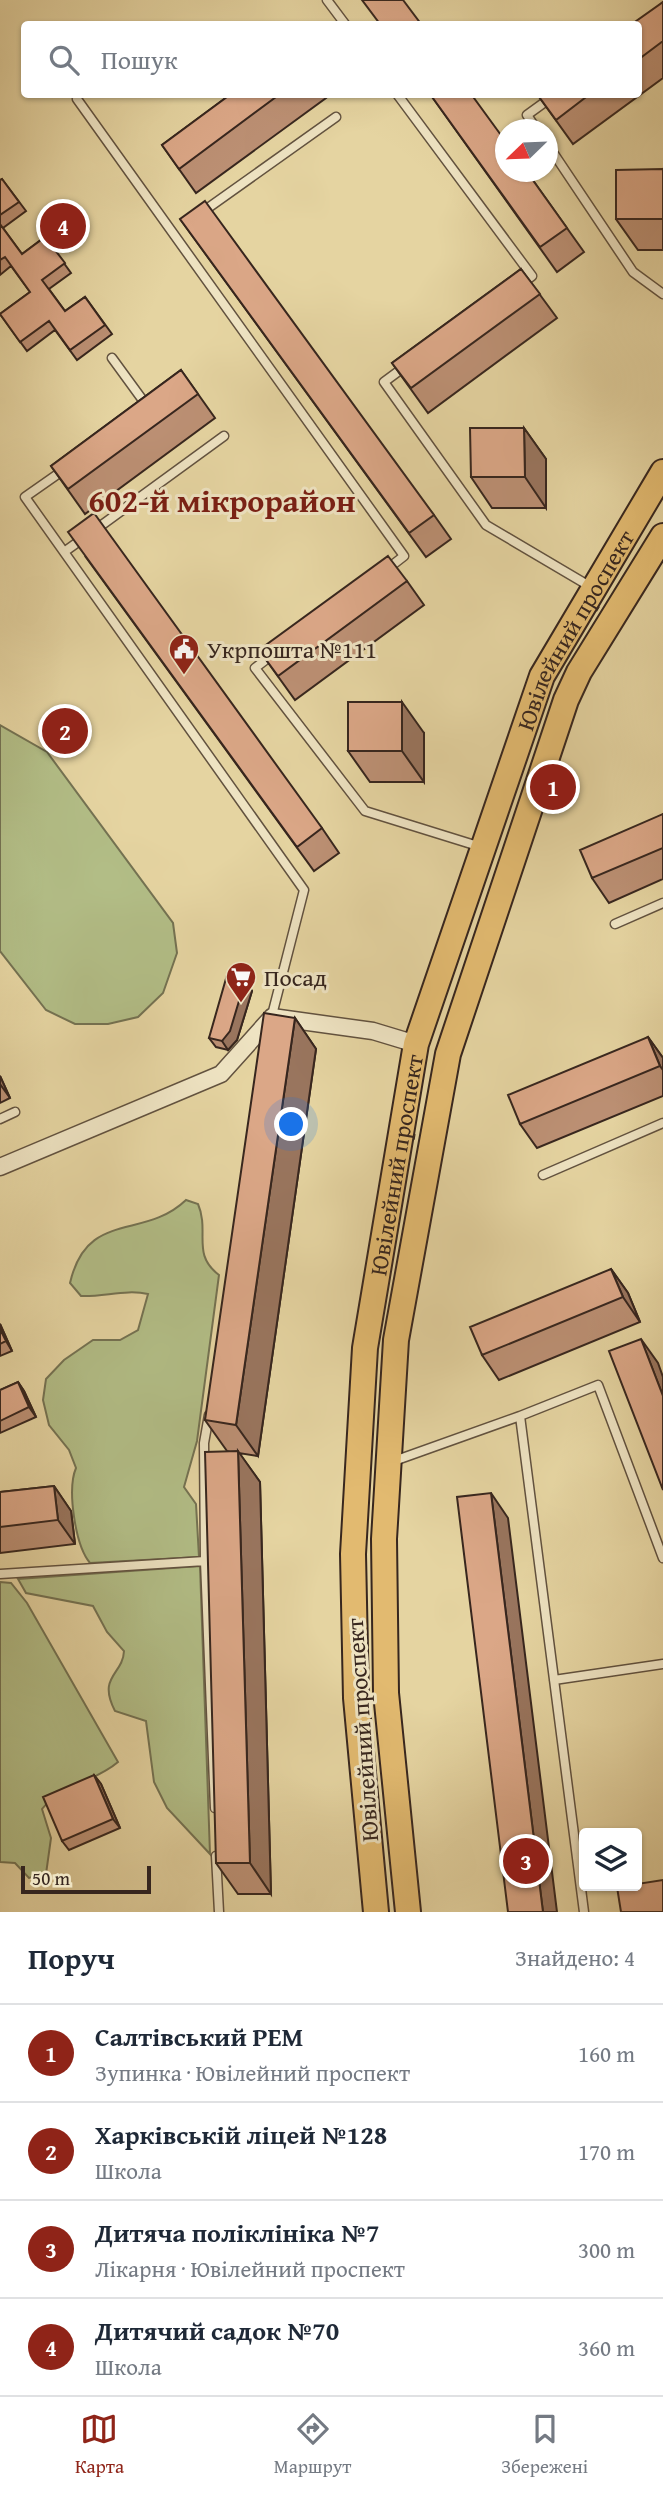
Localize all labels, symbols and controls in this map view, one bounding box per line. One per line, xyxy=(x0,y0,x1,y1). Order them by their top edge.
search box xyxy=(21,21,642,98)
text: Пошук xyxy=(101,40,178,79)
icon: search xyxy=(45,41,83,79)
north arrow xyxy=(495,119,558,182)
pin: 4 xyxy=(40,200,86,252)
district label: 602-й мікрорайон xyxy=(88,477,356,524)
street label: Ювілейний проспект xyxy=(507,523,643,735)
public building icon: Укрпошта №111 xyxy=(167,632,201,676)
place label: Укрпошта №111 xyxy=(207,632,377,667)
pin: 2 xyxy=(42,705,88,757)
pin: 1 xyxy=(530,761,576,813)
supermarket icon: Посад xyxy=(224,960,258,1004)
place label: Посад xyxy=(264,960,327,995)
street label: Ювілейний проспект xyxy=(360,1051,432,1278)
your location xyxy=(274,1107,308,1141)
street label: Ювілейний проспект xyxy=(337,1617,387,1843)
map controls xyxy=(579,1828,642,1891)
button: layers xyxy=(579,1828,642,1891)
pin: 3 xyxy=(503,1835,549,1887)
scale bar xyxy=(21,1863,150,1895)
text: 50 m xyxy=(32,1864,70,1892)
text: Поруч xyxy=(28,1936,115,1980)
text: Знайдено: 4 xyxy=(515,1941,635,1974)
text: Салтівський РЕМ xyxy=(95,2017,303,2056)
text: 1 xyxy=(45,2037,57,2070)
text: 160 m xyxy=(578,2037,635,2070)
text: Зупинка · Ювілейний проспект xyxy=(95,2056,410,2089)
text: Харківській ліцей №128 xyxy=(95,2115,387,2154)
text: 2 xyxy=(45,2135,57,2168)
text: 170 m xyxy=(578,2135,635,2168)
text: Школа xyxy=(95,2154,162,2187)
text: Дитяча поліклініка №7 xyxy=(95,2213,379,2252)
text: 3 xyxy=(45,2233,57,2266)
text: 300 m xyxy=(578,2233,635,2266)
text: Лікарня · Ювілейний проспект xyxy=(95,2252,405,2285)
text: Дитячий садок №70 xyxy=(95,2311,339,2350)
text: 4 xyxy=(45,2331,57,2364)
text: 360 m xyxy=(578,2331,635,2364)
text: Школа xyxy=(95,2350,162,2383)
tab: Карта xyxy=(75,2410,124,2480)
tab: Маршрут xyxy=(274,2410,352,2480)
tab: Збережені xyxy=(501,2410,588,2480)

